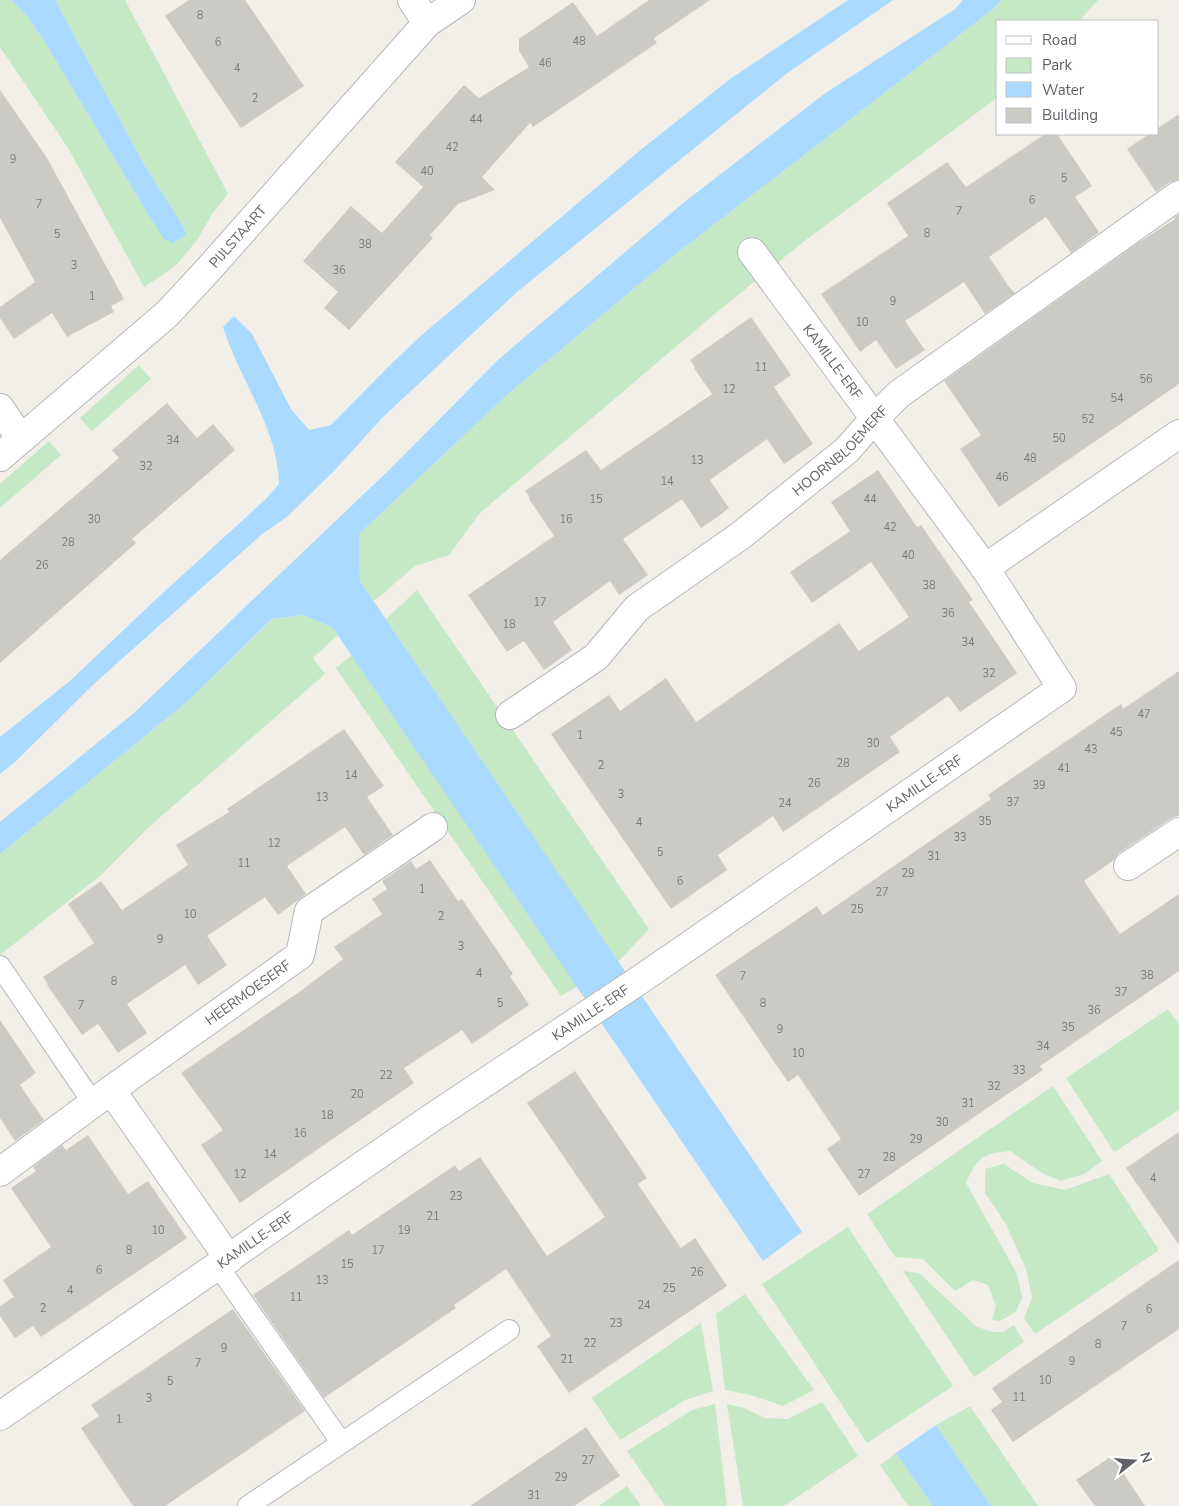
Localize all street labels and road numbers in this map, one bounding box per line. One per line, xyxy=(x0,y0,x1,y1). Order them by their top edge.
street label: PIJLSTAART xyxy=(205,200,271,272)
street label: KAMILLE-ERF xyxy=(799,320,867,403)
street label: HOORNBLOEMERF xyxy=(788,401,892,500)
street label: KAMILLE-ERF xyxy=(882,750,966,816)
street label: HEERMOESERF xyxy=(201,955,295,1029)
street label: KAMILLE-ERF xyxy=(548,980,633,1045)
street label: KAMILLE-ERF xyxy=(213,1207,297,1273)

